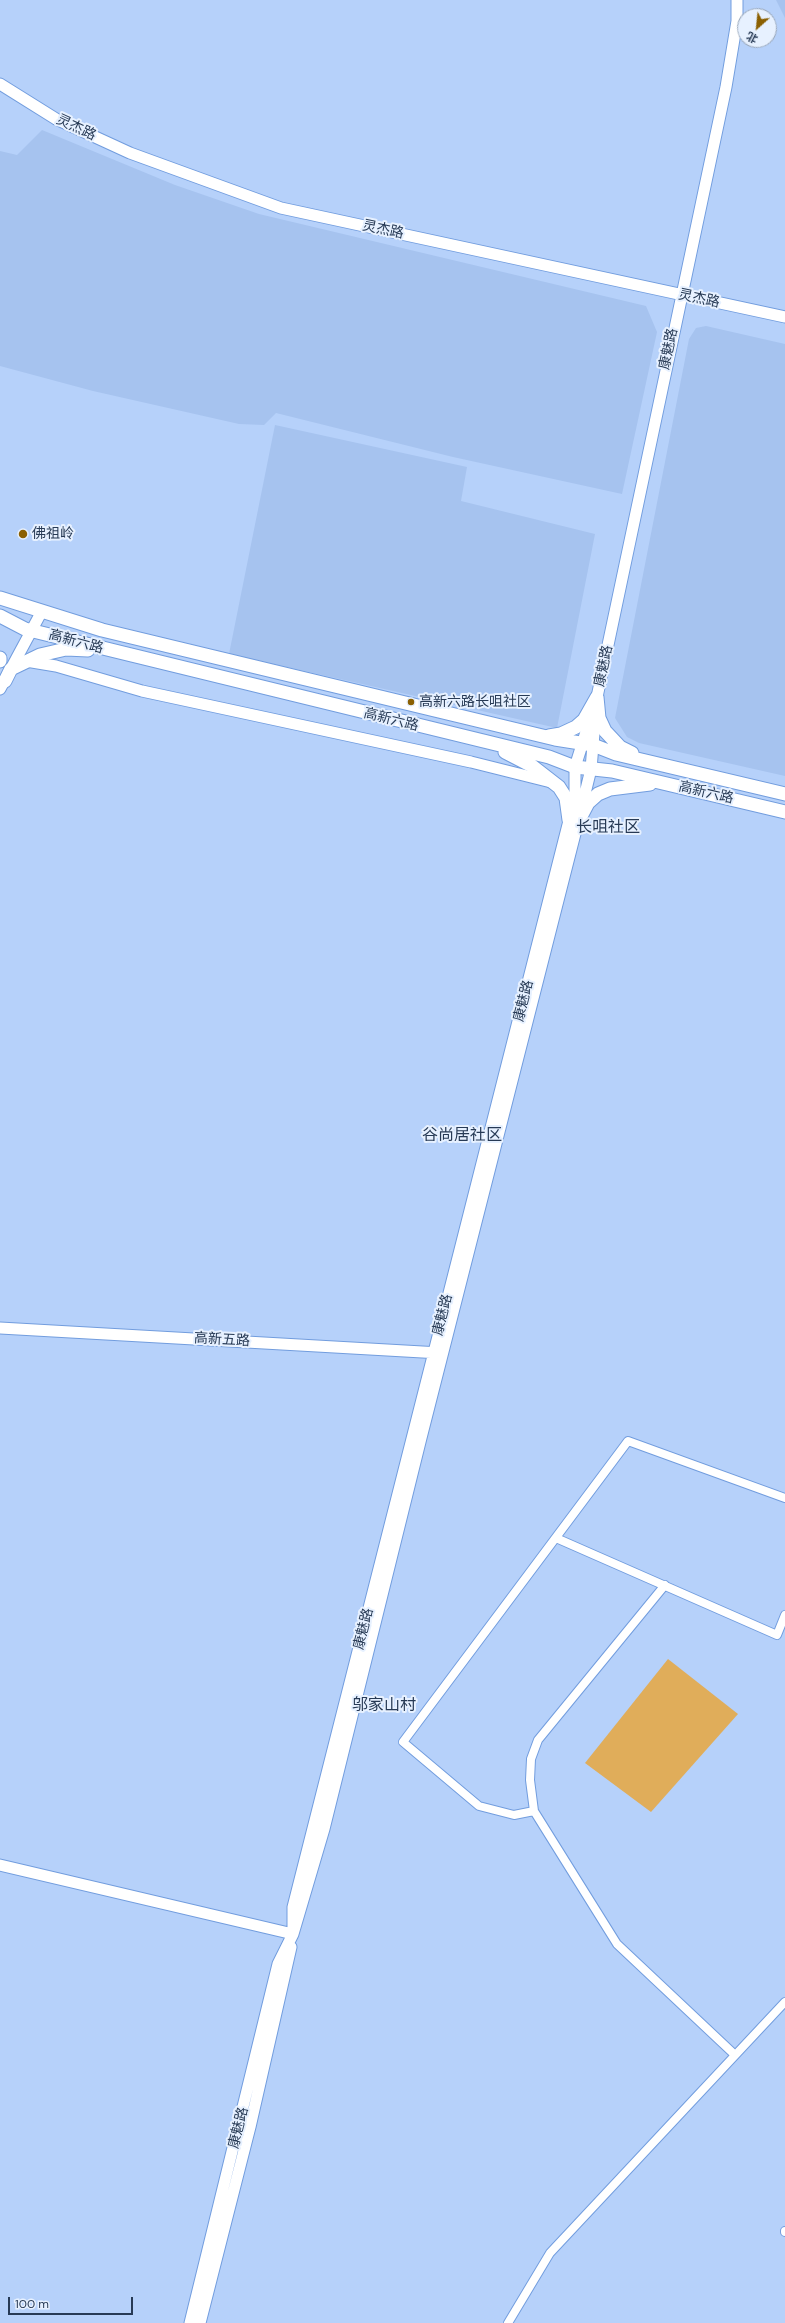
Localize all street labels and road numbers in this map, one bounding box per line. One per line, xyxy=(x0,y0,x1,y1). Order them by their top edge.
street label: 灵杰路 xyxy=(53,112,99,144)
street label: 灵杰路 xyxy=(361,217,405,243)
street label: 灵杰路 xyxy=(677,286,721,312)
street label: 康魅路 xyxy=(656,327,682,371)
street label: 高新六路 xyxy=(47,627,105,657)
street label: 康魅路 xyxy=(591,644,617,688)
street label: 高新六路 xyxy=(362,705,420,735)
street label: 高新六路 xyxy=(677,779,735,807)
street label: 康魅路 xyxy=(511,979,537,1023)
street label: 康魅路 xyxy=(430,1293,456,1337)
street label: 高新五路 xyxy=(194,1330,250,1350)
street label: 康魅路 xyxy=(351,1607,377,1651)
street label: 康魅路 xyxy=(226,2106,252,2150)

